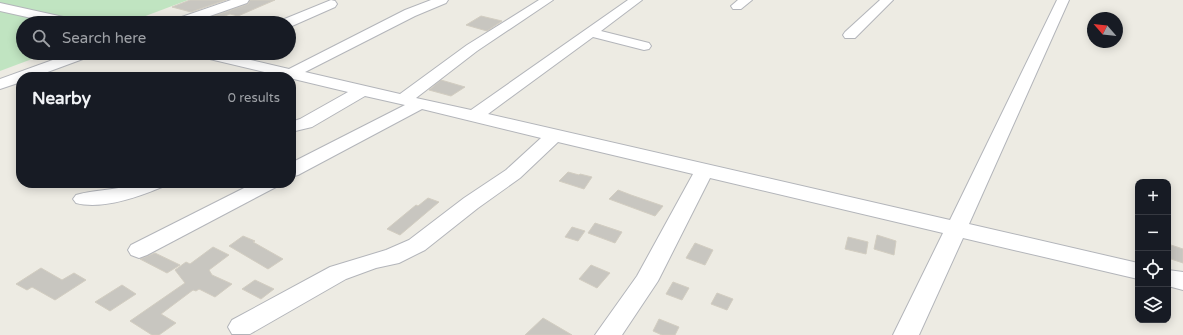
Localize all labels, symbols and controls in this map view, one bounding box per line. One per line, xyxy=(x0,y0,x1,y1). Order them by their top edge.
north arrow xyxy=(1087,12,1123,48)
search box xyxy=(16,16,296,60)
icon: search xyxy=(30,27,52,49)
text: Search here xyxy=(62,29,146,47)
text: Nearby xyxy=(32,88,91,109)
text: 0 results xyxy=(228,90,280,106)
map controls xyxy=(1135,179,1171,323)
button: + xyxy=(1135,179,1171,215)
button: − xyxy=(1135,215,1171,251)
button: locate xyxy=(1135,251,1171,287)
button: layers xyxy=(1135,287,1171,323)

